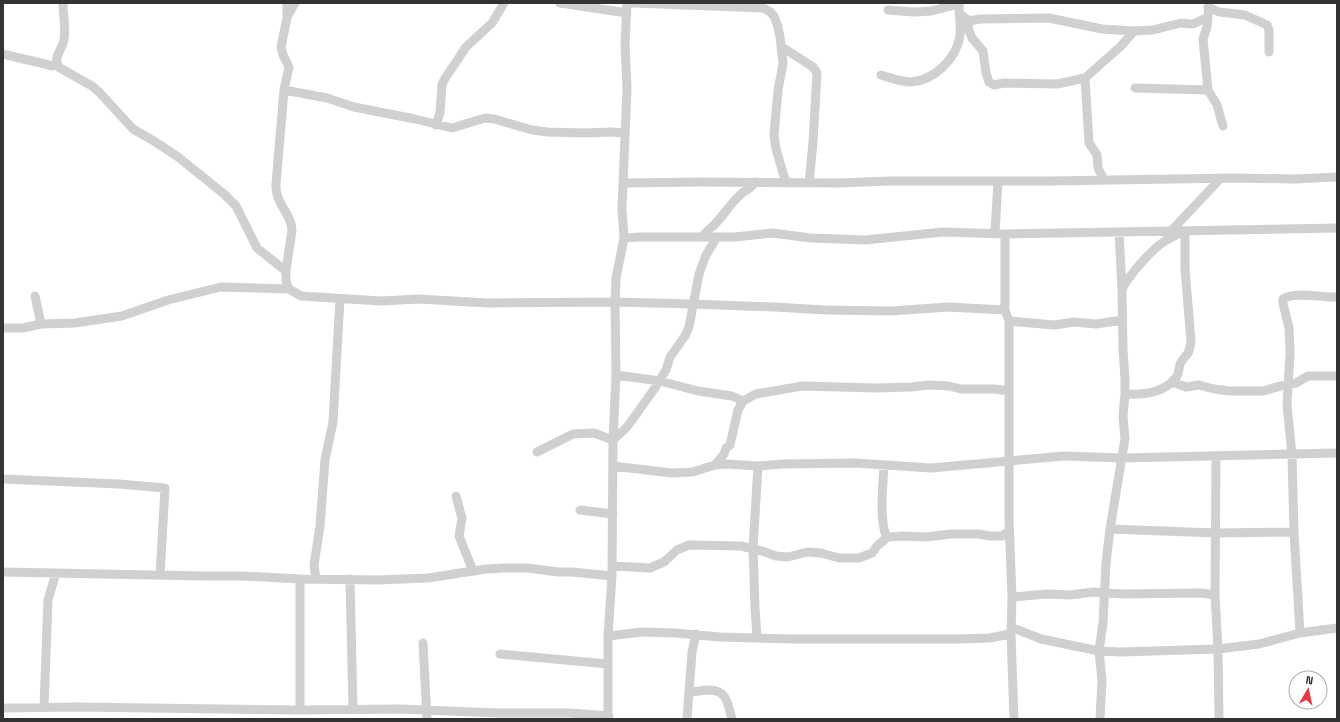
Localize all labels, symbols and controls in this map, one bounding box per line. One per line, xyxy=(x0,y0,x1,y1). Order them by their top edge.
north arrow xyxy=(1288,670,1328,710)
text: N xyxy=(1305,673,1314,688)

